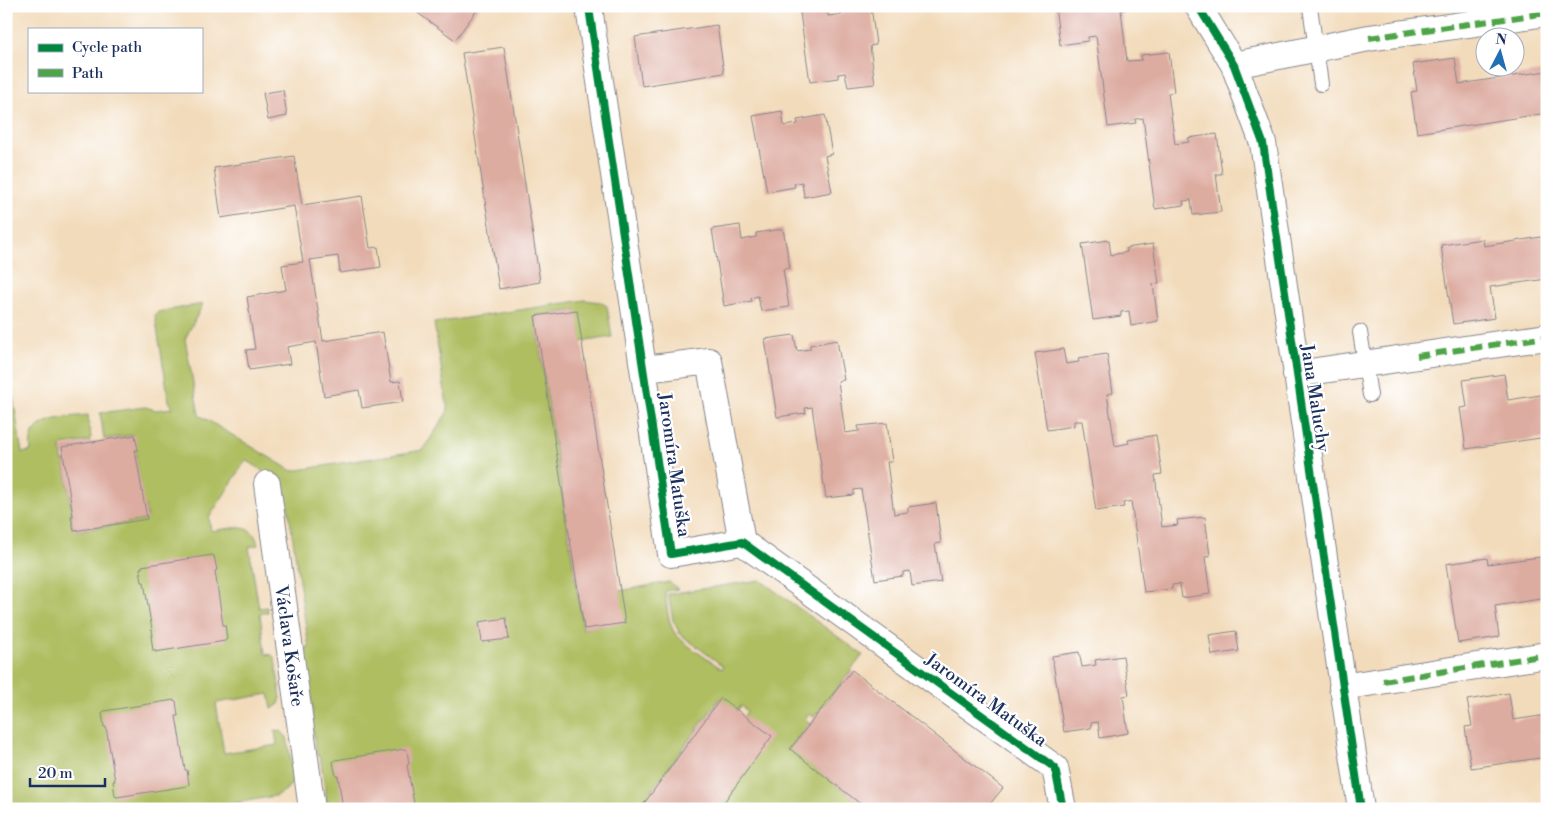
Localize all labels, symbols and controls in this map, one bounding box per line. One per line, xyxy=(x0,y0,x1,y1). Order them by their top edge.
legend xyxy=(28,28,202,92)
north arrow xyxy=(1476,28,1526,78)
text: N xyxy=(1495,31,1508,50)
text: Cycle path xyxy=(72,38,142,57)
text: Path xyxy=(72,64,104,83)
street label: Jana Maluchy xyxy=(1295,341,1335,454)
street label: Jaromíra Matuška xyxy=(652,390,696,539)
street label: Václava Košaře xyxy=(269,583,309,708)
street label: Jaromíra Matuška xyxy=(920,647,1052,753)
scale bar xyxy=(30,755,105,787)
text: 20 m xyxy=(38,764,73,783)

